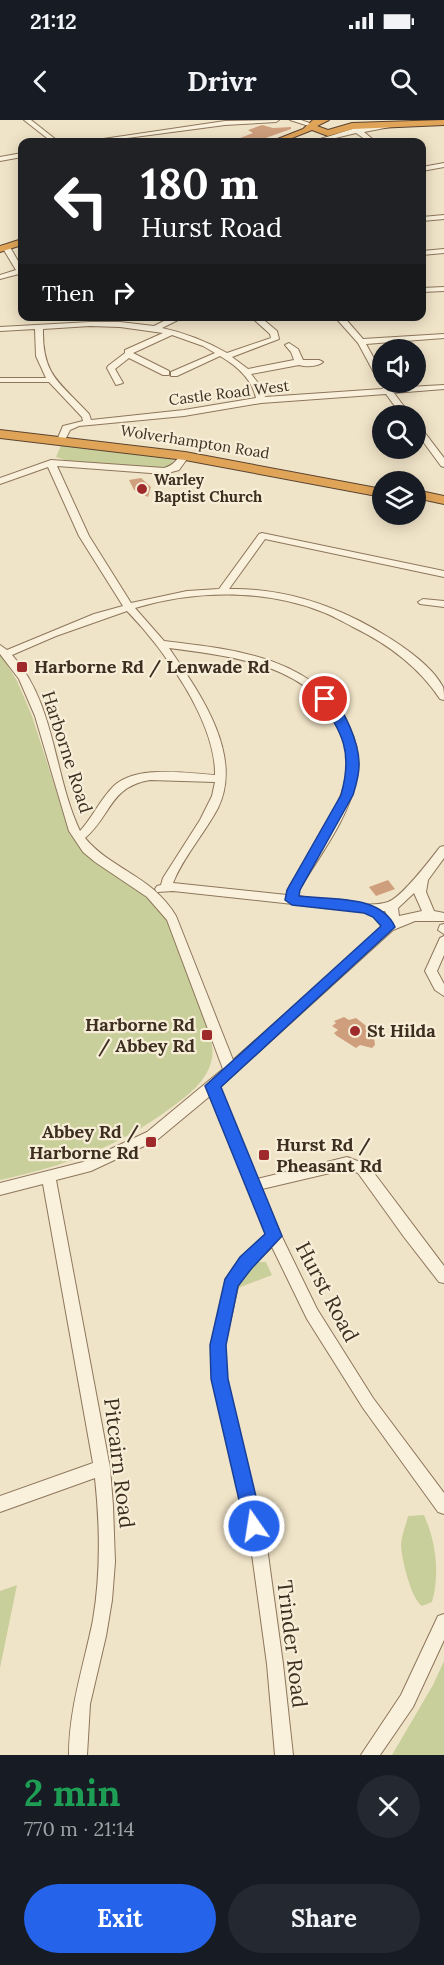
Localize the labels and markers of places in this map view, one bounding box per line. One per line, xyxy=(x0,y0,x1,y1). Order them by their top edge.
place label: Warley Baptist Church xyxy=(154,470,263,506)
marker: Warley Baptist Church xyxy=(135,482,149,496)
place label: Harborne Rd / Lenwade Rd xyxy=(34,655,270,678)
marker: Harborne Rd / Lenwade Rd xyxy=(15,660,29,674)
pin xyxy=(299,673,350,724)
place label: Harborne Rd / Abbey Rd xyxy=(85,1013,195,1057)
place label: St Hilda xyxy=(367,1019,436,1042)
marker: St Hilda xyxy=(348,1024,362,1038)
marker: Harborne Rd / Abbey Rd xyxy=(200,1028,214,1042)
place label: Abbey Rd / Harborne Rd xyxy=(29,1120,139,1164)
place label: Hurst Rd / Pheasant Rd xyxy=(276,1133,382,1177)
marker: Abbey Rd / Harborne Rd xyxy=(144,1135,158,1149)
marker: Hurst Rd / Pheasant Rd xyxy=(257,1148,271,1162)

